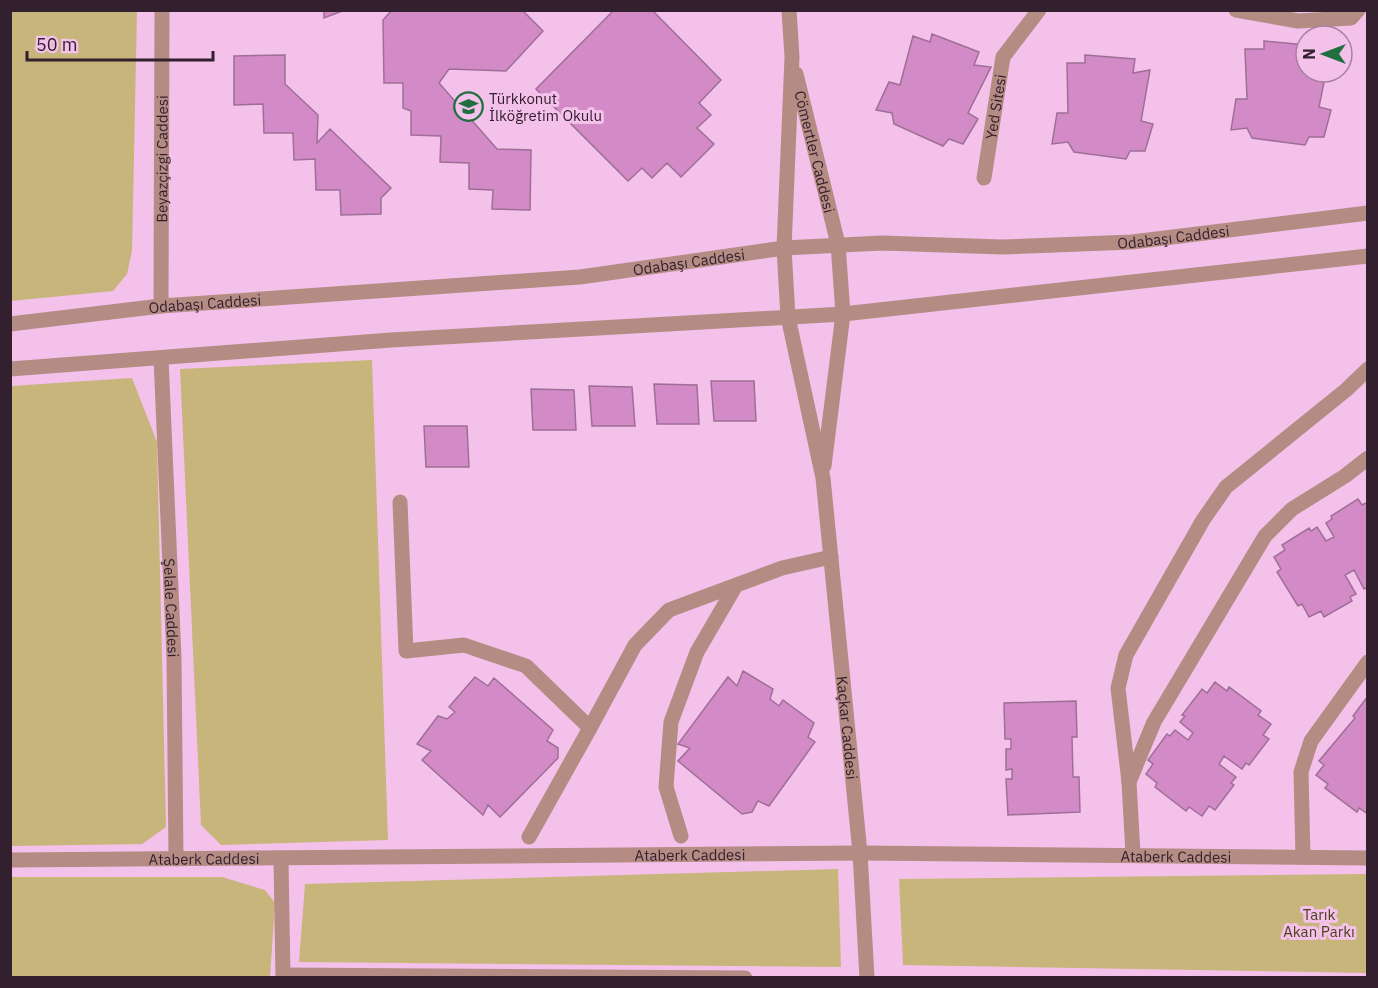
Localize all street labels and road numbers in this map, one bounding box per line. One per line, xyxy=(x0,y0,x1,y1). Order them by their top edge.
street label: Yed Sitesi xyxy=(981,73,1010,141)
street label: Cömertler Caddesi xyxy=(791,89,839,215)
street label: Beyazçizgi Caddesi xyxy=(152,95,171,223)
street label: Odabaşı Caddesi xyxy=(1117,221,1230,252)
street label: Odabaşı Caddesi xyxy=(632,244,746,279)
street label: Odabaşı Caddesi xyxy=(148,290,262,317)
street label: Şelale Caddesi xyxy=(160,558,183,658)
street label: Kaçkar Caddesi xyxy=(833,675,862,780)
street label: Ataberk Caddesi xyxy=(634,844,745,864)
street label: Ataberk Caddesi xyxy=(1120,846,1231,866)
street label: Ataberk Caddesi xyxy=(148,848,259,868)

